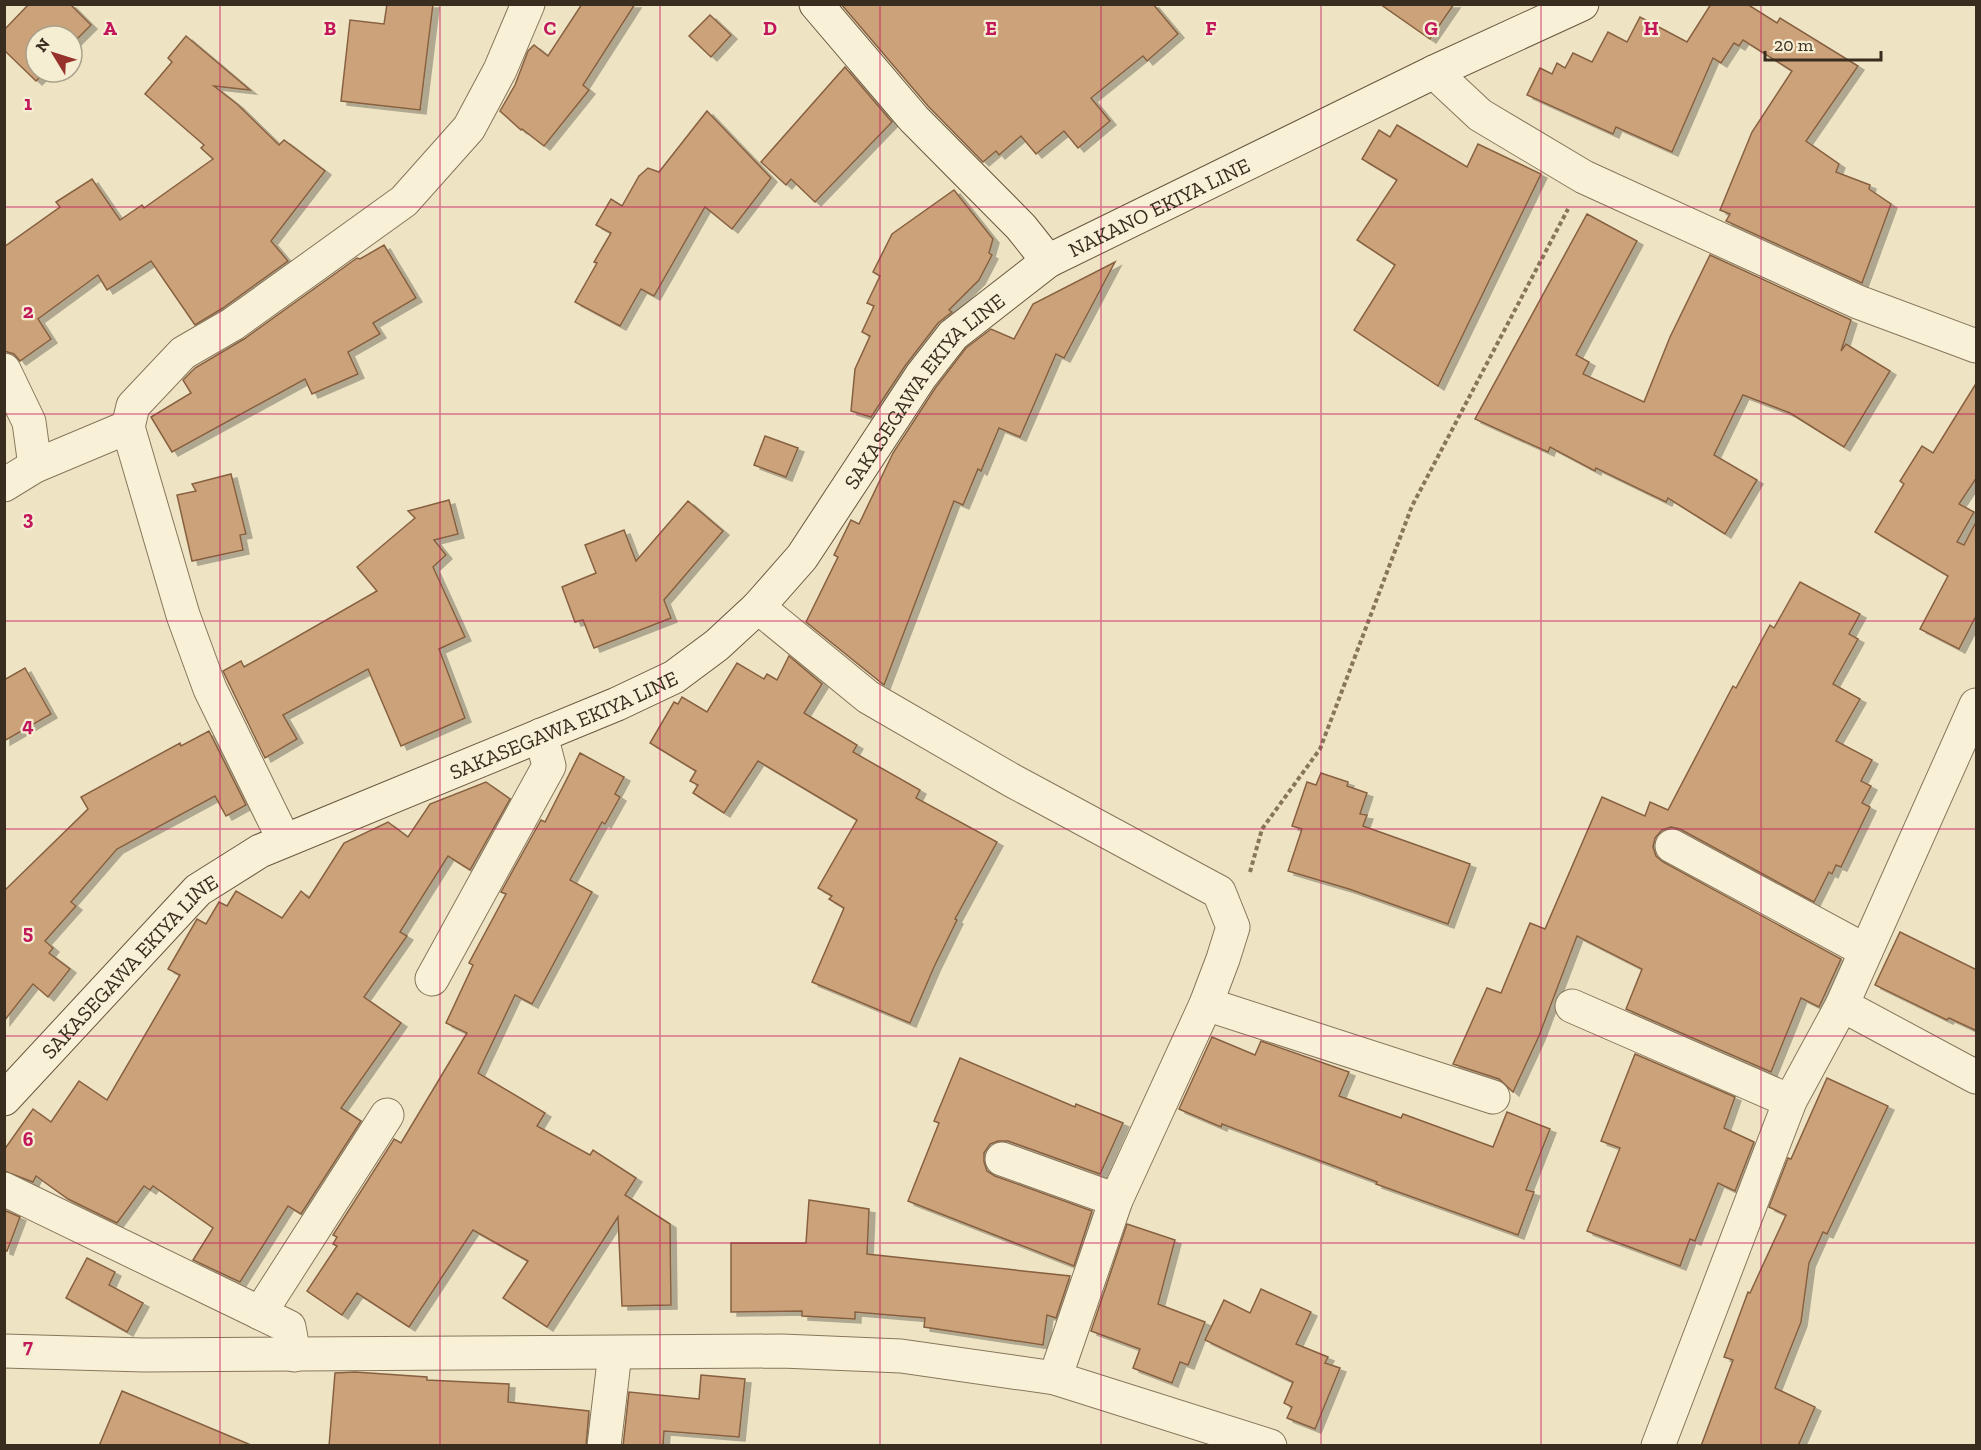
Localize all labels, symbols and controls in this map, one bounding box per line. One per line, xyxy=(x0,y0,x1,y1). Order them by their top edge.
text: A xyxy=(103,16,117,40)
text: B xyxy=(324,16,336,40)
text: C xyxy=(544,16,557,40)
text: D xyxy=(763,16,777,40)
text: E xyxy=(985,16,997,40)
text: F xyxy=(1205,16,1217,40)
text: G xyxy=(1424,16,1438,40)
text: H xyxy=(1643,16,1659,40)
north arrow xyxy=(24,24,84,84)
scale bar xyxy=(1765,24,1880,62)
text: N xyxy=(31,34,54,56)
text: 20 m xyxy=(1774,34,1814,56)
text: 1 xyxy=(24,91,32,115)
street label: NAKANO EKIYA LINE xyxy=(1064,152,1253,262)
street label: SAKASEGAWA EKIYA LINE xyxy=(838,287,1009,493)
text: 2 xyxy=(23,299,34,323)
text: 3 xyxy=(23,506,34,530)
street label: SAKASEGAWA EKIYA LINE xyxy=(446,665,681,784)
text: 4 xyxy=(22,713,34,737)
street label: SAKASEGAWA EKIYA LINE xyxy=(36,868,222,1063)
text: 5 xyxy=(23,920,33,944)
text: 6 xyxy=(23,1127,34,1151)
text: 7 xyxy=(23,1334,33,1358)

